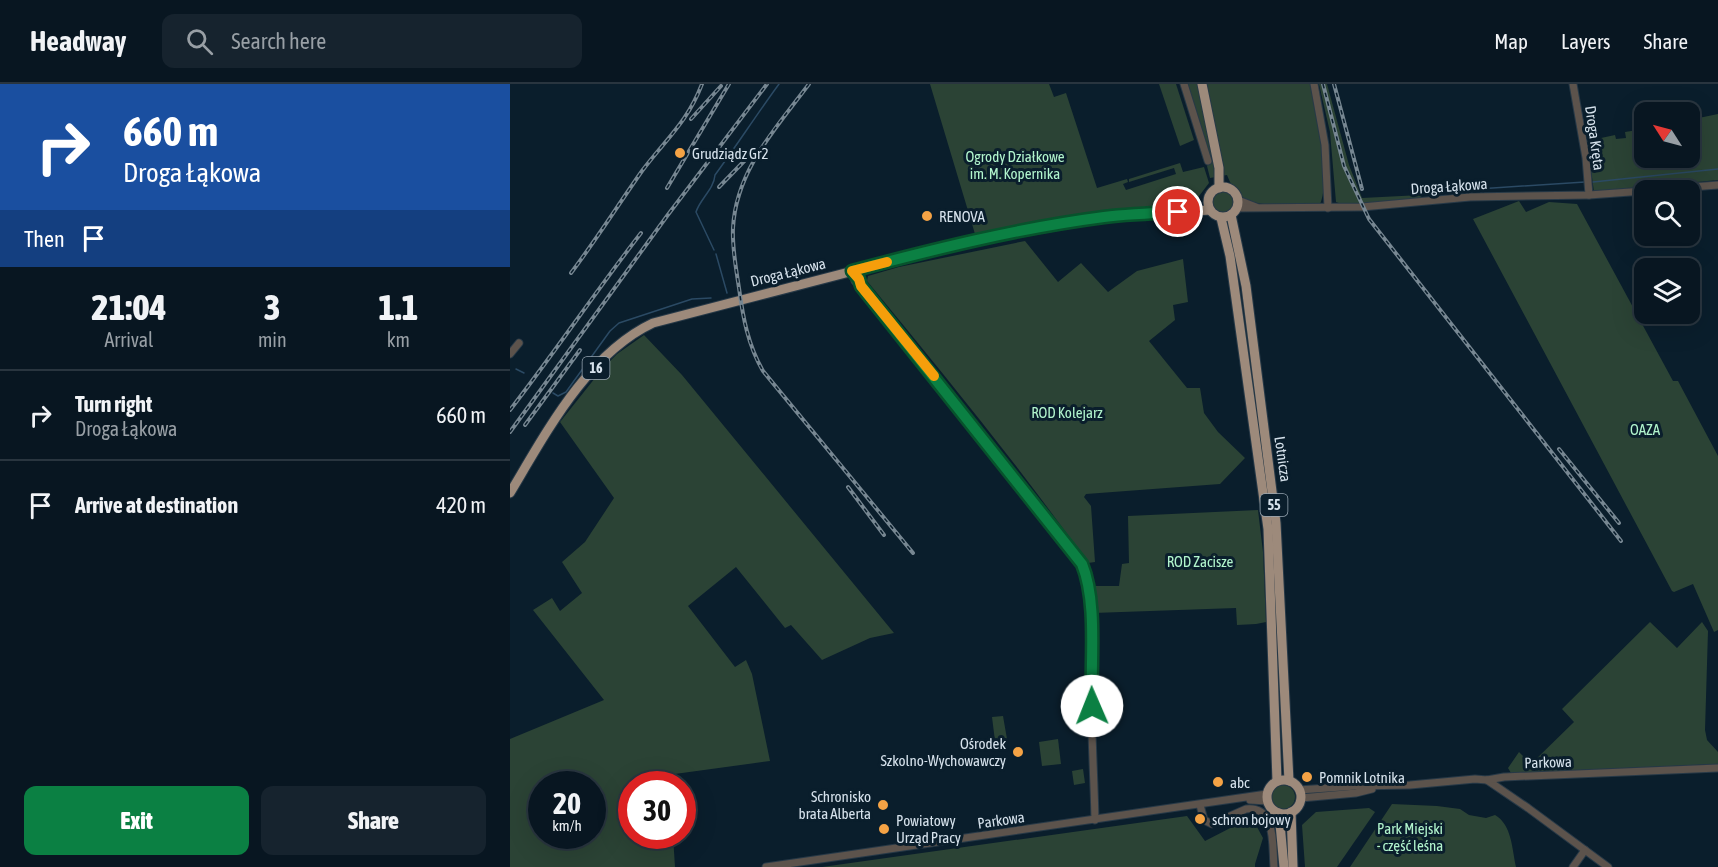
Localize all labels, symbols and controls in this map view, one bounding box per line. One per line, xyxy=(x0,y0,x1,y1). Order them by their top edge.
search box xyxy=(162,14,582,68)
text: Headway xyxy=(30,25,126,57)
icon: search xyxy=(183,25,216,58)
text: Search here xyxy=(231,28,326,54)
text: Map xyxy=(1494,29,1528,53)
text: Layers xyxy=(1561,29,1611,53)
text: Share xyxy=(1644,29,1688,53)
north arrow xyxy=(1634,102,1700,168)
map controls xyxy=(1634,102,1700,324)
street label: Droga Kręta xyxy=(1582,105,1608,171)
text: 660 m xyxy=(123,107,218,155)
icon: right xyxy=(24,108,102,186)
place label: Grudziądz Gr2 xyxy=(692,145,769,162)
marker: Grudziądz Gr2 xyxy=(673,146,687,160)
park label: Ogrody Działkowe im. M. Kopernika xyxy=(965,148,1065,182)
text: Droga Łąkowa xyxy=(123,157,261,188)
street label: Droga Łąkowa xyxy=(1410,175,1488,197)
button: search xyxy=(1634,180,1700,246)
pin xyxy=(1152,186,1203,237)
icon: arrive xyxy=(1161,195,1194,228)
place label: RENOVA xyxy=(939,208,985,225)
marker: RENOVA xyxy=(920,209,934,223)
icon: arrive xyxy=(77,222,110,255)
text: Then xyxy=(24,226,65,252)
street label: Droga Łąkowa xyxy=(749,254,827,290)
button: layers xyxy=(1634,258,1700,324)
text: 21:04 xyxy=(92,286,166,328)
text: 3 xyxy=(264,286,281,328)
text: 1.1 xyxy=(378,286,418,328)
text: Arrival xyxy=(105,328,153,351)
text: min xyxy=(258,328,287,351)
text: km xyxy=(387,328,410,351)
road number: 16 xyxy=(582,357,610,379)
text: Turn right xyxy=(75,391,152,417)
icon: right xyxy=(24,399,57,432)
text: 660 m xyxy=(436,402,486,428)
park label: ROD Kolejarz xyxy=(1031,404,1103,421)
text: Droga Łąkowa xyxy=(75,417,177,440)
park label: OAZA xyxy=(1630,421,1661,438)
street label: Lotnicza xyxy=(1271,435,1295,483)
icon: arrive xyxy=(24,489,57,522)
text: Arrive at destination xyxy=(75,492,238,518)
text: 420 m xyxy=(436,492,486,518)
road number: 55 xyxy=(1260,494,1287,516)
park label: ROD Zacisze xyxy=(1167,553,1234,570)
position arrow xyxy=(1060,674,1124,738)
place label: Ośrodek Szkolno-Wychowawczy xyxy=(881,735,1006,769)
marker: Ośrodek Szkolno-Wychowawczy xyxy=(1011,745,1025,759)
street label: Parkowa xyxy=(1524,753,1572,771)
place label: Pomnik Lotnika xyxy=(1319,769,1405,786)
marker: Pomnik Lotnika xyxy=(1300,770,1314,784)
speed limit sign: 30 xyxy=(618,771,696,849)
place label: abc xyxy=(1230,774,1250,791)
marker: abc xyxy=(1211,775,1225,789)
button: Exit xyxy=(24,786,249,855)
button: Share xyxy=(261,786,486,855)
text: 20 xyxy=(553,786,581,820)
place label: Schronisko brata Alberta xyxy=(799,788,871,822)
marker: Schronisko brata Alberta xyxy=(876,798,890,812)
street label: Parkowa xyxy=(976,808,1026,832)
place label: schron bojowy xyxy=(1212,811,1291,828)
place label: Powiatowy Urząd Pracy xyxy=(896,812,961,846)
marker: schron bojowy xyxy=(1193,812,1207,826)
text: km/h xyxy=(552,817,582,834)
park label: Park Miejski - część leśna xyxy=(1377,820,1443,854)
marker: Powiatowy Urząd Pracy xyxy=(877,822,891,836)

